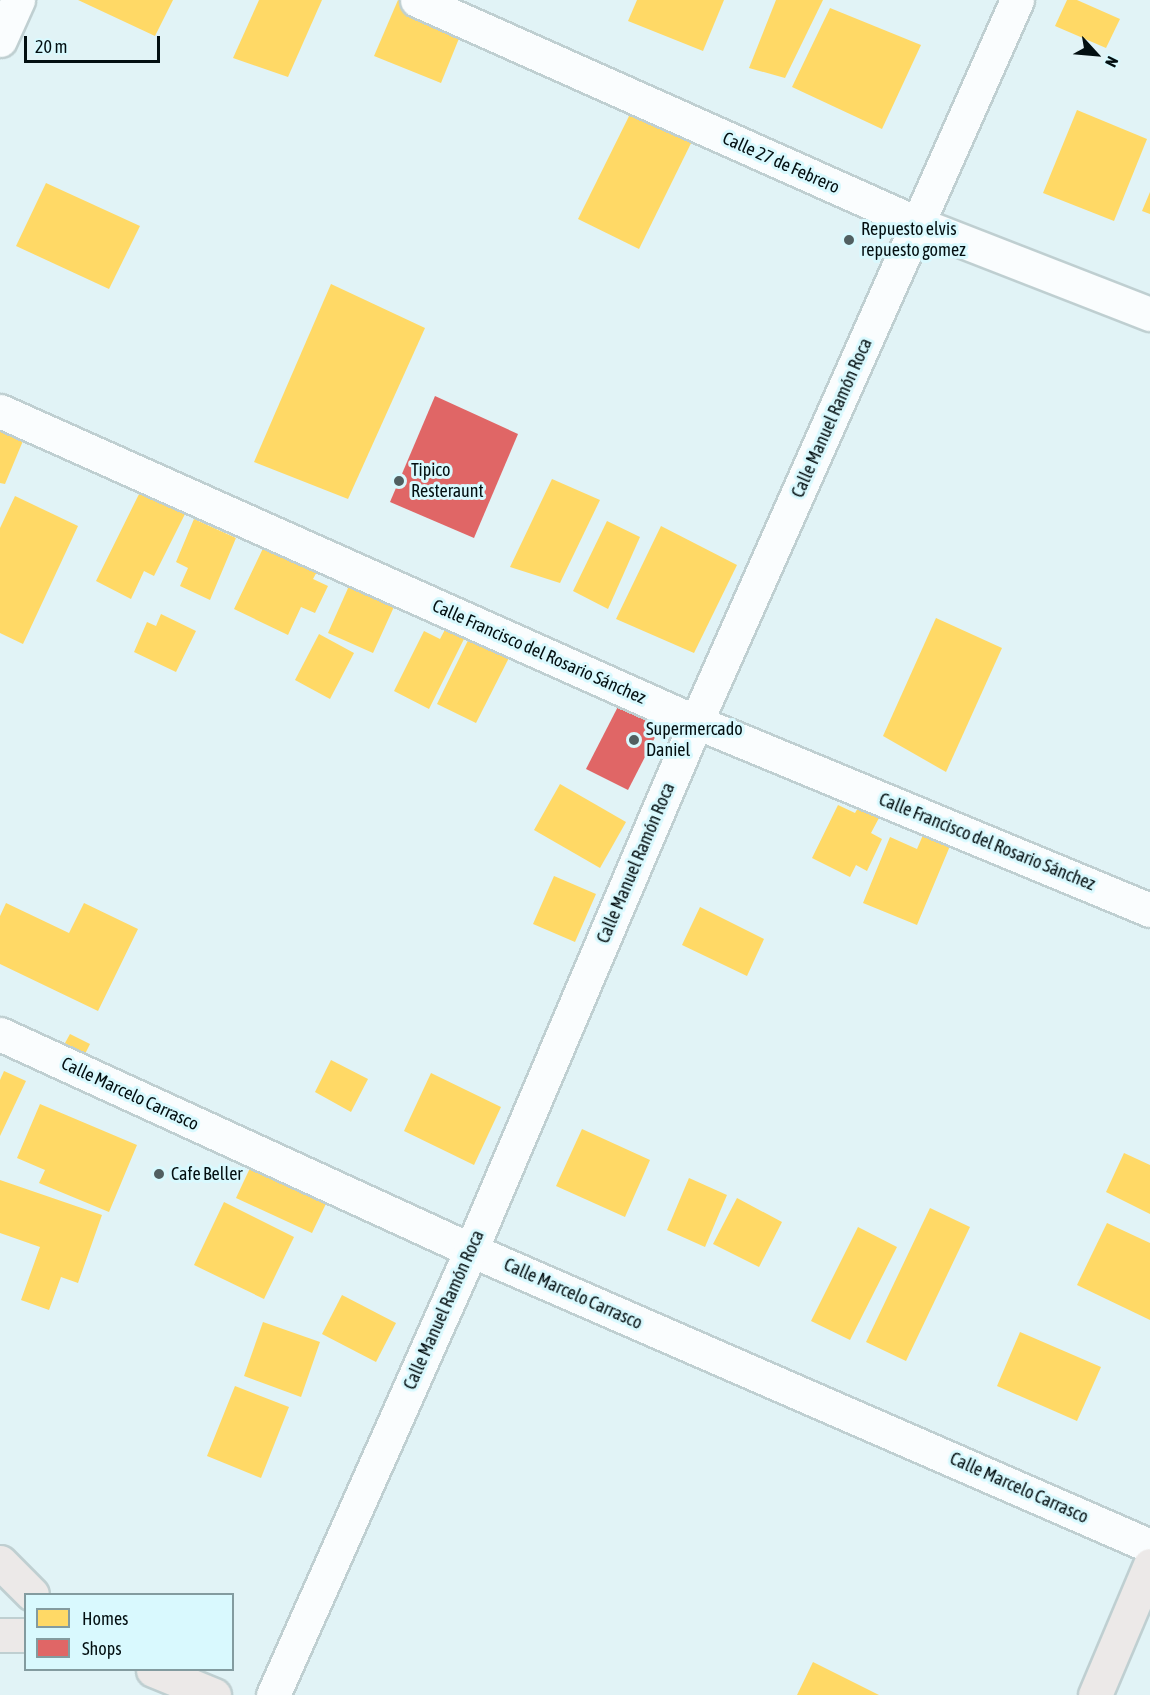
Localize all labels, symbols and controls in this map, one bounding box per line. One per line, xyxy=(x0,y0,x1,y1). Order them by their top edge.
scale bar xyxy=(27,24,164,62)
north arrow xyxy=(1066,24,1126,84)
text: 20 m xyxy=(35,36,67,57)
text: N xyxy=(1102,54,1122,70)
street label: Calle 27 de Febrero xyxy=(719,128,843,198)
place label: Repuesto elvis repuesto gomez xyxy=(861,219,966,262)
marker: Repuesto elvis repuesto gomez xyxy=(842,233,856,247)
street label: Calle Manuel Ramón Roca xyxy=(787,335,877,501)
place label: Tipico Resteraunt xyxy=(411,460,484,502)
marker: Tipico Resteraunt xyxy=(392,474,406,488)
street label: Calle Francisco del Rosario Sánchez xyxy=(429,595,649,709)
place label: Supermercado Daniel xyxy=(646,719,743,762)
marker: Supermercado Daniel xyxy=(627,733,641,747)
street label: Calle Manuel Ramón Roca xyxy=(592,780,680,946)
street label: Calle Francisco del Rosario Sánchez xyxy=(876,789,1098,895)
street label: Calle Marcelo Carrasco xyxy=(58,1053,202,1135)
place label: Cafe Beller xyxy=(171,1163,243,1185)
marker: Cafe Beller xyxy=(152,1167,166,1181)
street label: Calle Manuel Ramón Roca xyxy=(399,1227,489,1393)
street label: Calle Marcelo Carrasco xyxy=(500,1254,646,1334)
street label: Calle Marcelo Carrasco xyxy=(946,1448,1092,1528)
legend xyxy=(24,1593,234,1671)
text: Homes xyxy=(82,1608,128,1629)
text: Shops xyxy=(82,1638,122,1659)

